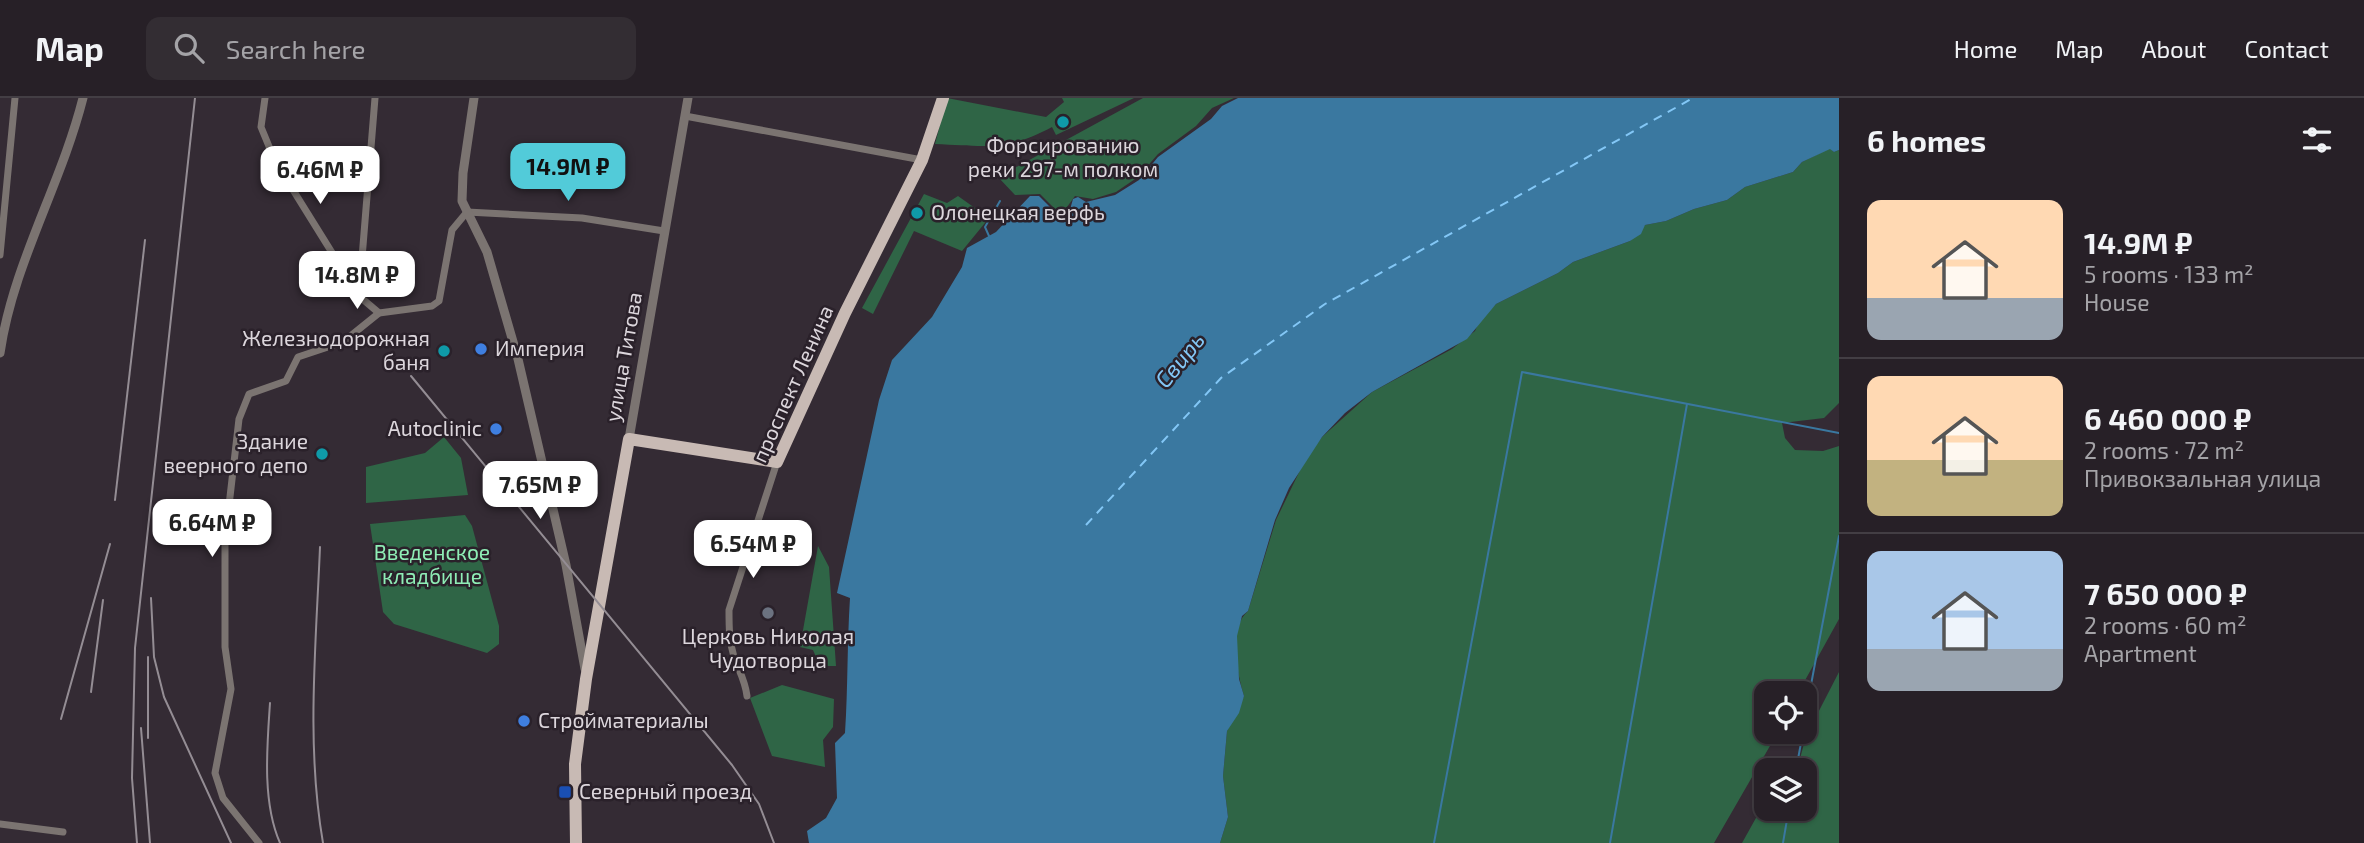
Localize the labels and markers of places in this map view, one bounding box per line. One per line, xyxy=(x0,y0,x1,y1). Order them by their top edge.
marker: Форсированию реки 297-м полком xyxy=(1055,114,1071,130)
place label: Форсированию реки 297-м полком xyxy=(968,132,1158,181)
pin: 14.9M ₽ xyxy=(503,144,633,203)
pin: 6.46M ₽ xyxy=(255,146,385,206)
place label: Олонецкая верфь xyxy=(931,199,1105,224)
marker: Олонецкая верфь xyxy=(909,205,925,221)
pin: 14.8M ₽ xyxy=(292,252,422,311)
place label: Железнодорожная баня xyxy=(242,325,430,374)
place label: Империя xyxy=(495,335,585,360)
marker: Империя xyxy=(473,341,489,357)
marker: Железнодорожная баня xyxy=(436,343,452,359)
place label: Autoclinic xyxy=(388,415,482,440)
marker: Autoclinic xyxy=(488,421,504,437)
place label: Здание веерного депо xyxy=(163,428,308,477)
marker: Здание веерного депо xyxy=(314,446,330,462)
pin: 7.65M ₽ xyxy=(475,462,605,521)
pin: 6.64M ₽ xyxy=(147,500,277,559)
pin: 6.54M ₽ xyxy=(688,520,818,580)
marker: Церковь Николая Чудотворца xyxy=(760,605,776,621)
place label: Церковь Николая Чудотворца xyxy=(682,623,854,673)
place label: Стройматериалы xyxy=(538,707,709,732)
marker: Стройматериалы xyxy=(516,713,532,729)
place label: Северный проезд xyxy=(579,778,752,803)
marker: Северный проезд xyxy=(557,784,573,800)

